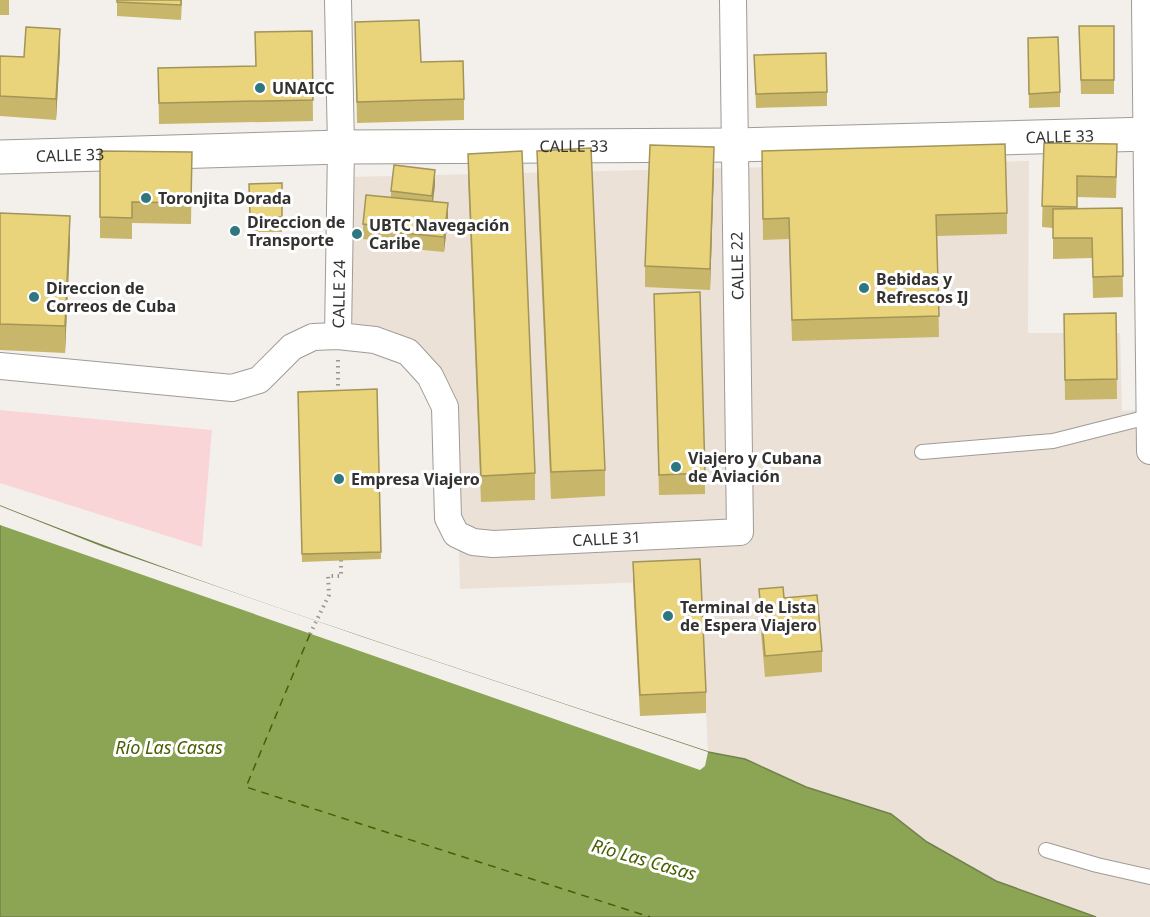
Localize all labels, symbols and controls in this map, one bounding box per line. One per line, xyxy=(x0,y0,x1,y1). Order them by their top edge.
place label: UNAICC xyxy=(272,77,335,99)
marker: UNAICC xyxy=(253,81,267,95)
street label: CALLE 33 xyxy=(1025,124,1094,148)
street label: CALLE 33 xyxy=(540,135,608,157)
street label: CALLE 33 xyxy=(35,143,105,167)
place label: Toronjita Dorada xyxy=(158,187,291,209)
marker: Toronjita Dorada xyxy=(139,191,153,205)
place label: Direccion de Transporte xyxy=(247,211,345,251)
place label: UBTC Navegación Caribe xyxy=(369,214,510,254)
marker: Direccion de Transporte xyxy=(228,224,242,238)
marker: UBTC Navegación Caribe xyxy=(350,227,364,241)
street label: CALLE 22 xyxy=(725,232,749,300)
street label: CALLE 24 xyxy=(327,260,350,328)
place label: Bebidas y Refrescos IJ xyxy=(876,268,969,308)
place label: Direccion de Correos de Cuba xyxy=(46,277,176,317)
marker: Bebidas y Refrescos IJ xyxy=(857,281,871,295)
marker: Direccion de Correos de Cuba xyxy=(27,290,41,304)
place label: Viajero y Cubana de Aviación xyxy=(688,447,822,487)
marker: Viajero y Cubana de Aviación xyxy=(669,460,683,474)
place label: Empresa Viajero xyxy=(351,468,480,490)
marker: Empresa Viajero xyxy=(332,472,346,486)
street label: CALLE 31 xyxy=(572,526,641,551)
place label: Terminal de Lista de Espera Viajero xyxy=(680,596,817,636)
marker: Terminal de Lista de Espera Viajero xyxy=(661,609,675,623)
water label: Río Las Casas xyxy=(115,735,223,759)
water label: Río Las Casas xyxy=(589,833,700,885)

